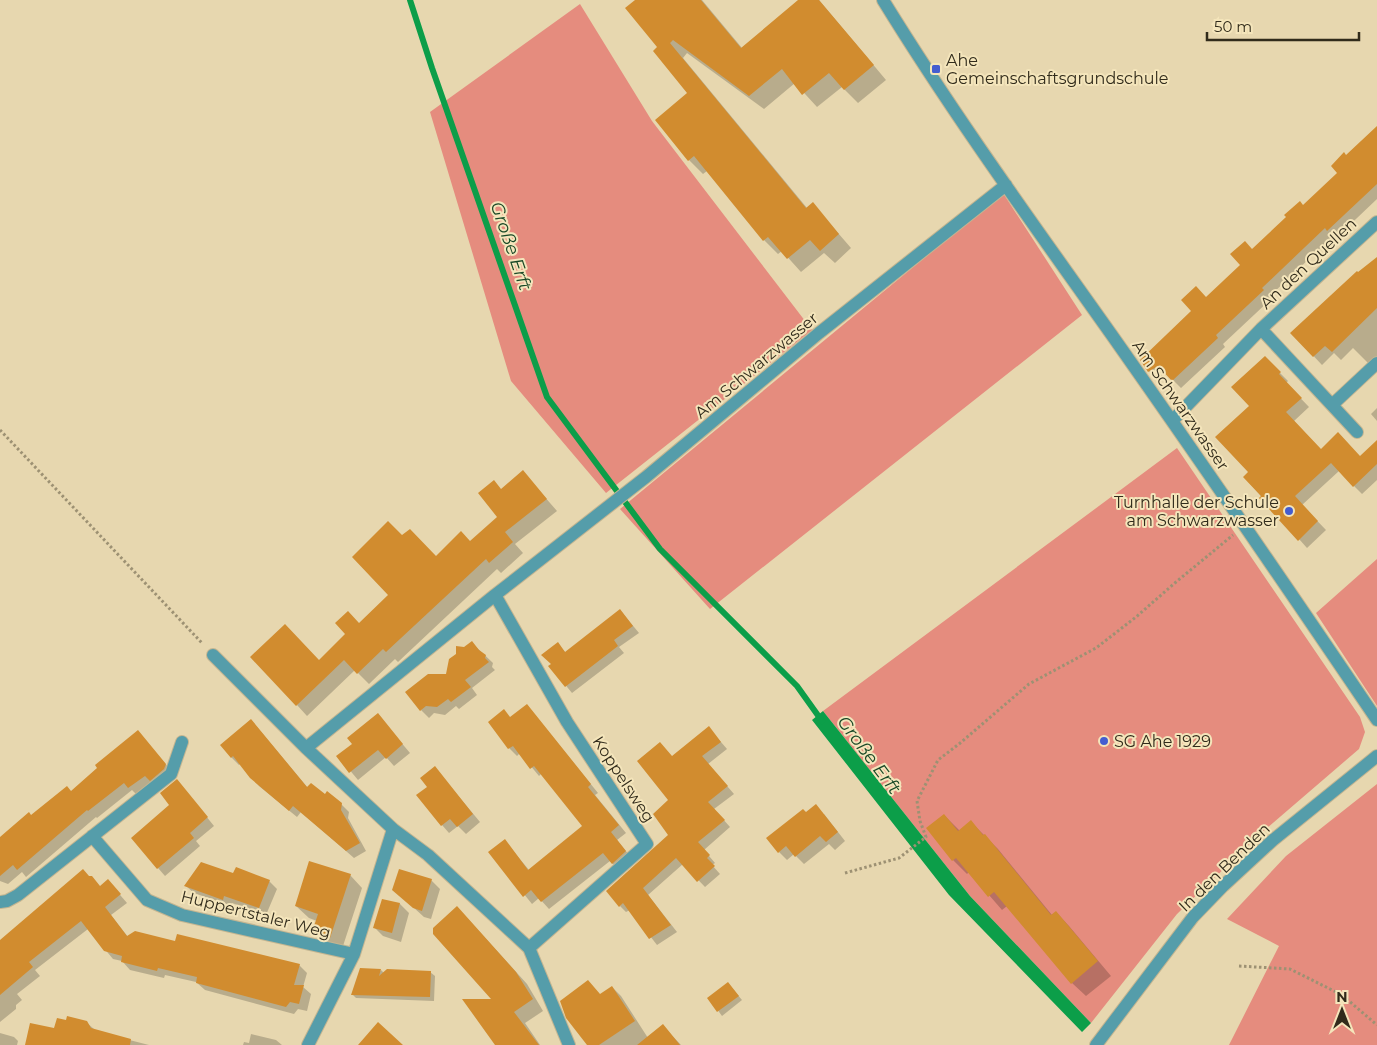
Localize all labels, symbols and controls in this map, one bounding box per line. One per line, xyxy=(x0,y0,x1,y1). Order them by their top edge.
scale bar xyxy=(1207,10,1360,42)
text: 50 m xyxy=(1214,17,1252,36)
place label: Ahe Gemeinschaftsgrundschule xyxy=(946,51,1169,88)
marker: Ahe Gemeinschaftsgrundschule xyxy=(930,63,942,75)
water label: Große Erft xyxy=(486,199,537,294)
street label: An den Quellen xyxy=(1256,214,1361,313)
street label: Am Schwarzwasser xyxy=(691,308,822,422)
street label: Am Schwarzwasser xyxy=(1128,337,1233,474)
place label: Turnhalle der Schule am Schwarzwasser xyxy=(1114,493,1279,530)
marker: Turnhalle der Schule am Schwarzwasser xyxy=(1283,505,1295,517)
water label: Große Erft xyxy=(832,711,906,799)
place label: SG Ahe 1929 xyxy=(1114,732,1211,751)
street label: Koppelsweg xyxy=(589,733,658,826)
marker: SG Ahe 1929 xyxy=(1098,735,1110,747)
street label: In den Benden xyxy=(1175,819,1274,916)
street label: Huppertstaler Weg xyxy=(179,887,333,942)
north arrow xyxy=(1317,985,1367,1035)
text: N xyxy=(1336,988,1348,1006)

